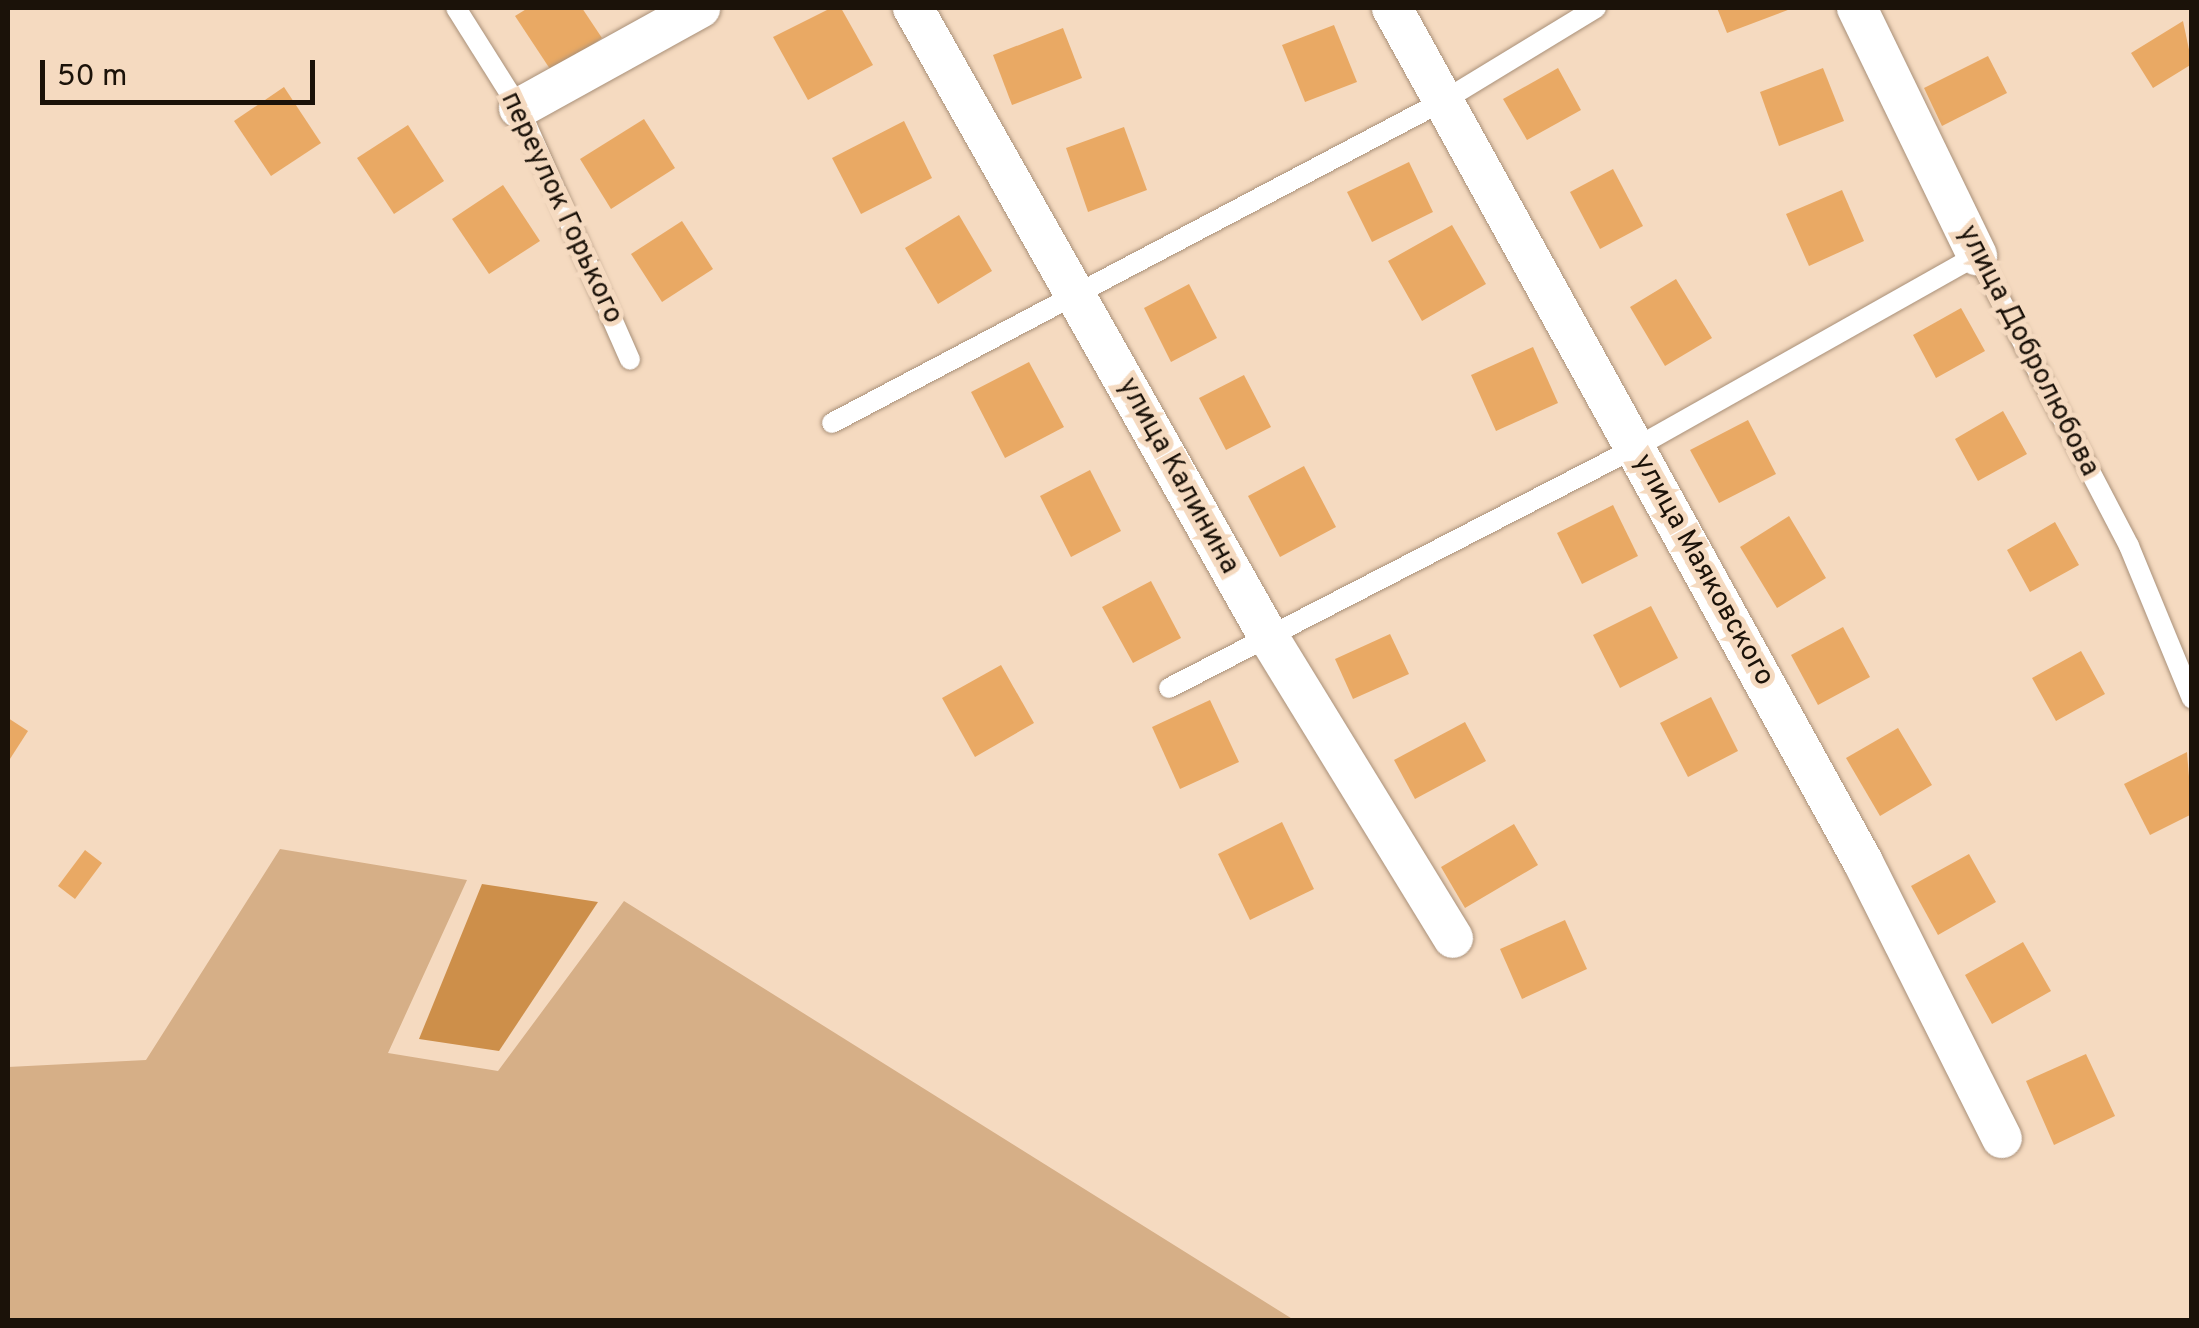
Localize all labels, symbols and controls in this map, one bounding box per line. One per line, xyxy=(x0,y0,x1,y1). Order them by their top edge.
scale bar xyxy=(45,40,320,102)
text: 50 m xyxy=(57,59,127,96)
street label: переулок Горького xyxy=(493,87,629,329)
street label: улица Добролюбова xyxy=(1950,220,2106,482)
street label: улица Калинина xyxy=(1110,372,1246,580)
street label: улица Маяковского xyxy=(1625,448,1781,692)

